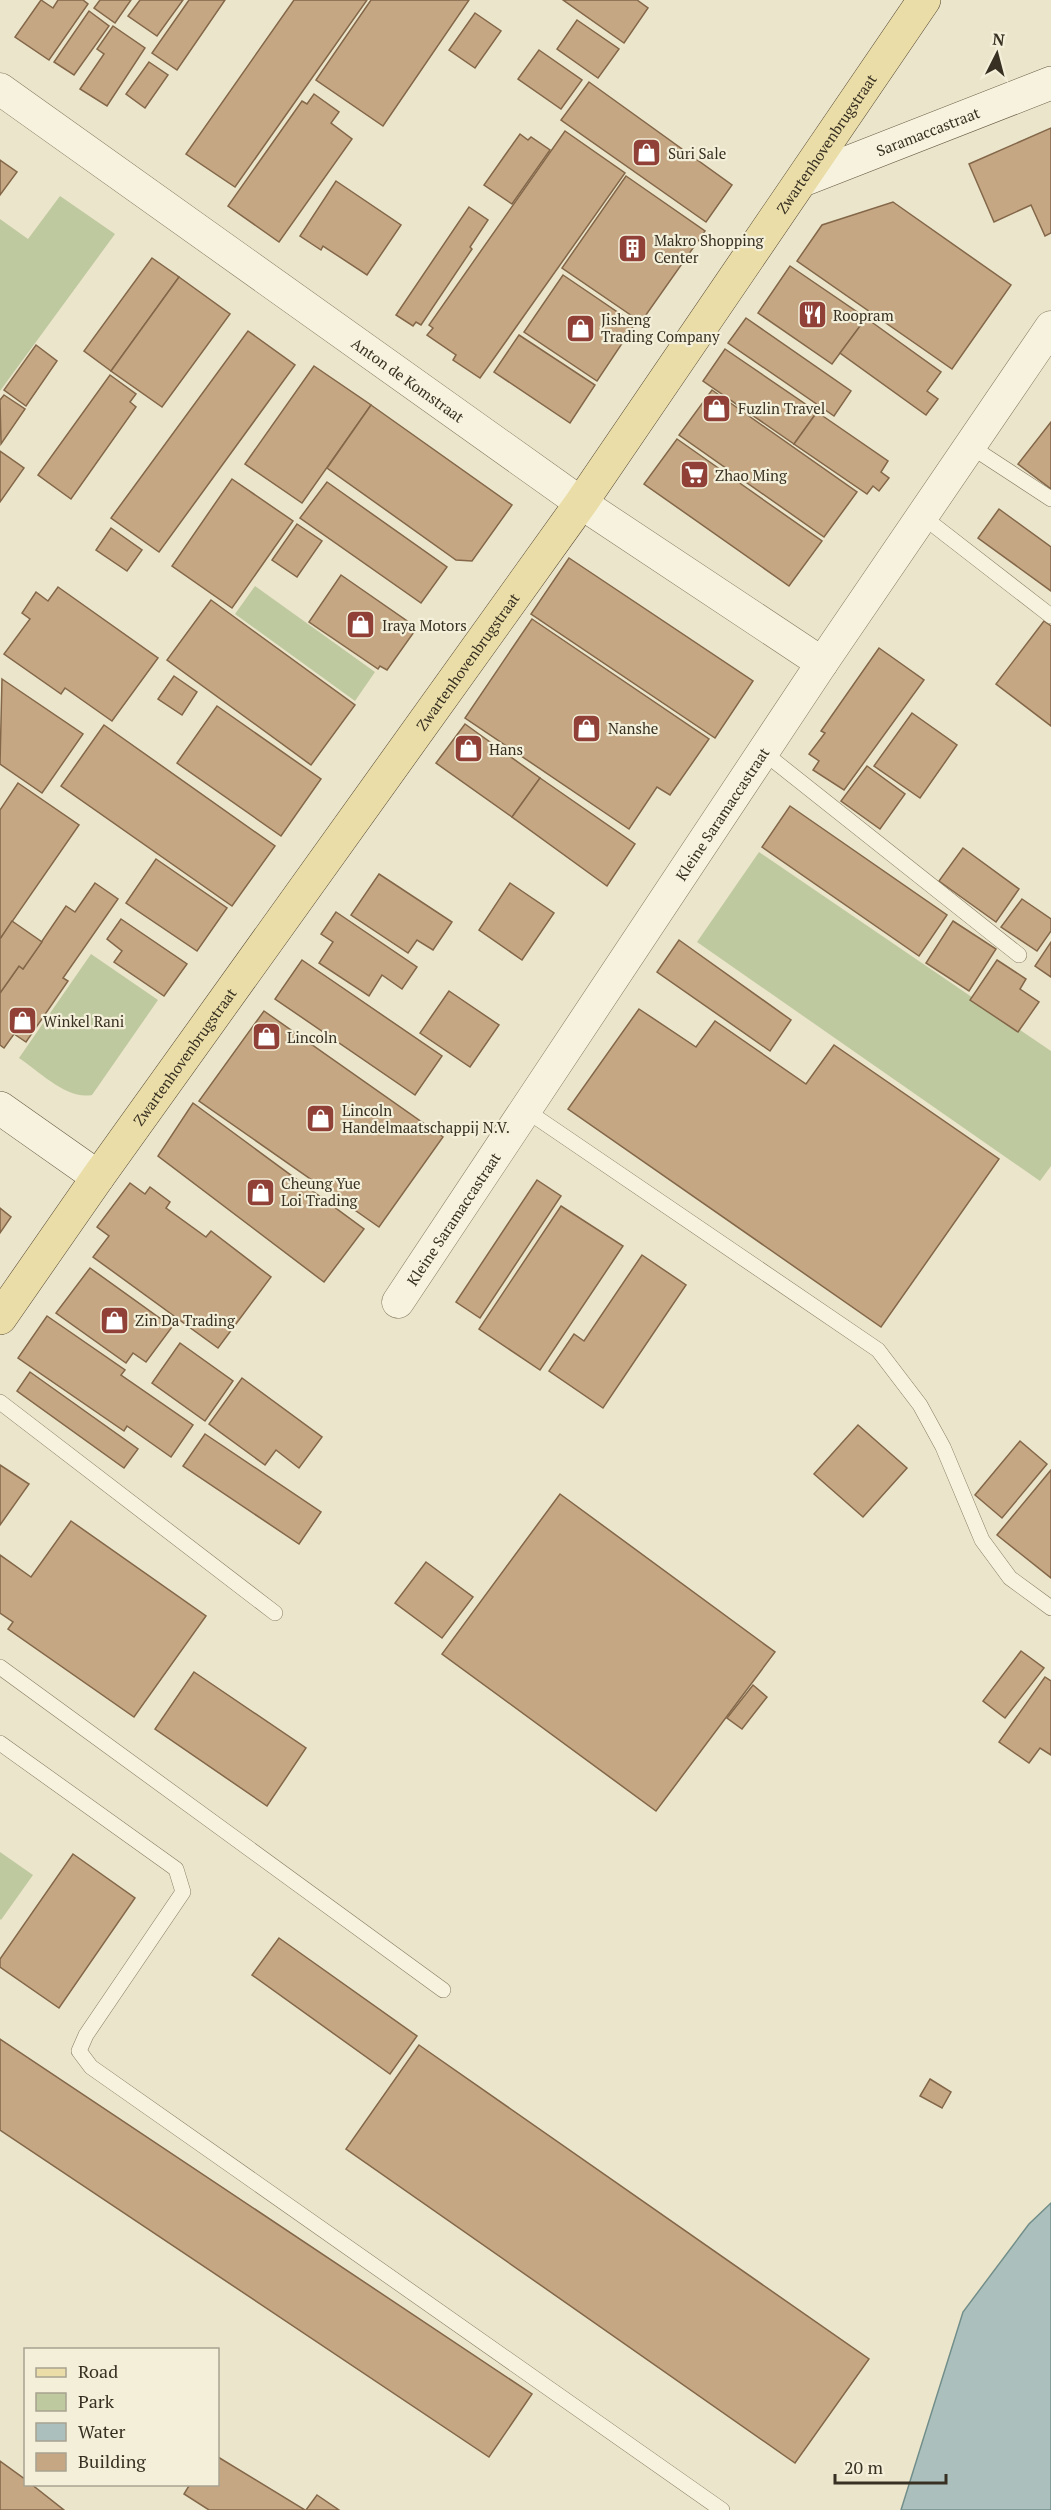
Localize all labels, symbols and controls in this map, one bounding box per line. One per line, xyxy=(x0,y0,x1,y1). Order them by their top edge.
north arrow xyxy=(967,24,1027,84)
text: N xyxy=(991,28,1006,51)
street label: Zwartenhovenbrugstraat xyxy=(771,69,881,217)
street label: Saramaccastraat xyxy=(873,102,983,160)
shop icon: Suri Sale xyxy=(631,137,663,169)
place label: Suri Sale xyxy=(668,143,726,163)
place label: Makro Shopping Center xyxy=(654,230,765,267)
building icon: Makro Shopping Center xyxy=(617,233,649,265)
restaurant icon: Roopram xyxy=(796,299,828,331)
place label: Roopram xyxy=(833,305,894,325)
place label: Jisheng Trading Company xyxy=(601,309,720,346)
shop icon: Jisheng Trading Company xyxy=(564,312,596,344)
street label: Anton de Komstraat xyxy=(348,333,469,427)
shop icon: Fuzlin Travel xyxy=(701,392,733,424)
place label: Fuzlin Travel xyxy=(738,398,825,418)
supermarket icon: Zhao Ming xyxy=(678,459,710,491)
place label: Zhao Ming xyxy=(715,465,788,485)
street label: Zwartenhovenbrugstraat xyxy=(411,588,524,734)
shop icon: Iraya Motors xyxy=(345,609,377,641)
place label: Iraya Motors xyxy=(382,615,467,635)
shop icon: Nanshe xyxy=(571,712,603,744)
place label: Nanshe xyxy=(608,718,658,738)
shop icon: Hans xyxy=(452,733,484,765)
place label: Hans xyxy=(489,739,523,759)
street label: Kleine Saramaccastraat xyxy=(671,743,774,884)
street label: Zwartenhovenbrugstraat xyxy=(128,983,241,1129)
shop icon: Winkel Rani xyxy=(6,1005,38,1037)
place label: Winkel Rani xyxy=(43,1011,124,1031)
shop icon: Lincoln xyxy=(250,1021,282,1053)
place label: Lincoln xyxy=(287,1027,337,1047)
place label: Lincoln Handelmaatschappij N.V. xyxy=(342,1100,510,1137)
shop icon: Lincoln Handelmaatschappij N.V. xyxy=(305,1103,337,1135)
street label: Kleine Saramaccastraat xyxy=(402,1148,505,1289)
place label: Cheung Yue Loi Trading xyxy=(281,1173,361,1210)
shop icon: Cheung Yue Loi Trading xyxy=(244,1176,276,1208)
shop icon: Zin Da Trading xyxy=(98,1304,130,1336)
place label: Zin Da Trading xyxy=(135,1310,236,1330)
legend xyxy=(24,2348,219,2486)
text: Road xyxy=(78,2359,118,2383)
text: Park xyxy=(78,2389,115,2413)
text: Water xyxy=(78,2419,125,2443)
scale bar xyxy=(835,2447,946,2485)
text: Building xyxy=(78,2449,146,2473)
text: 20 m xyxy=(844,2455,884,2479)

